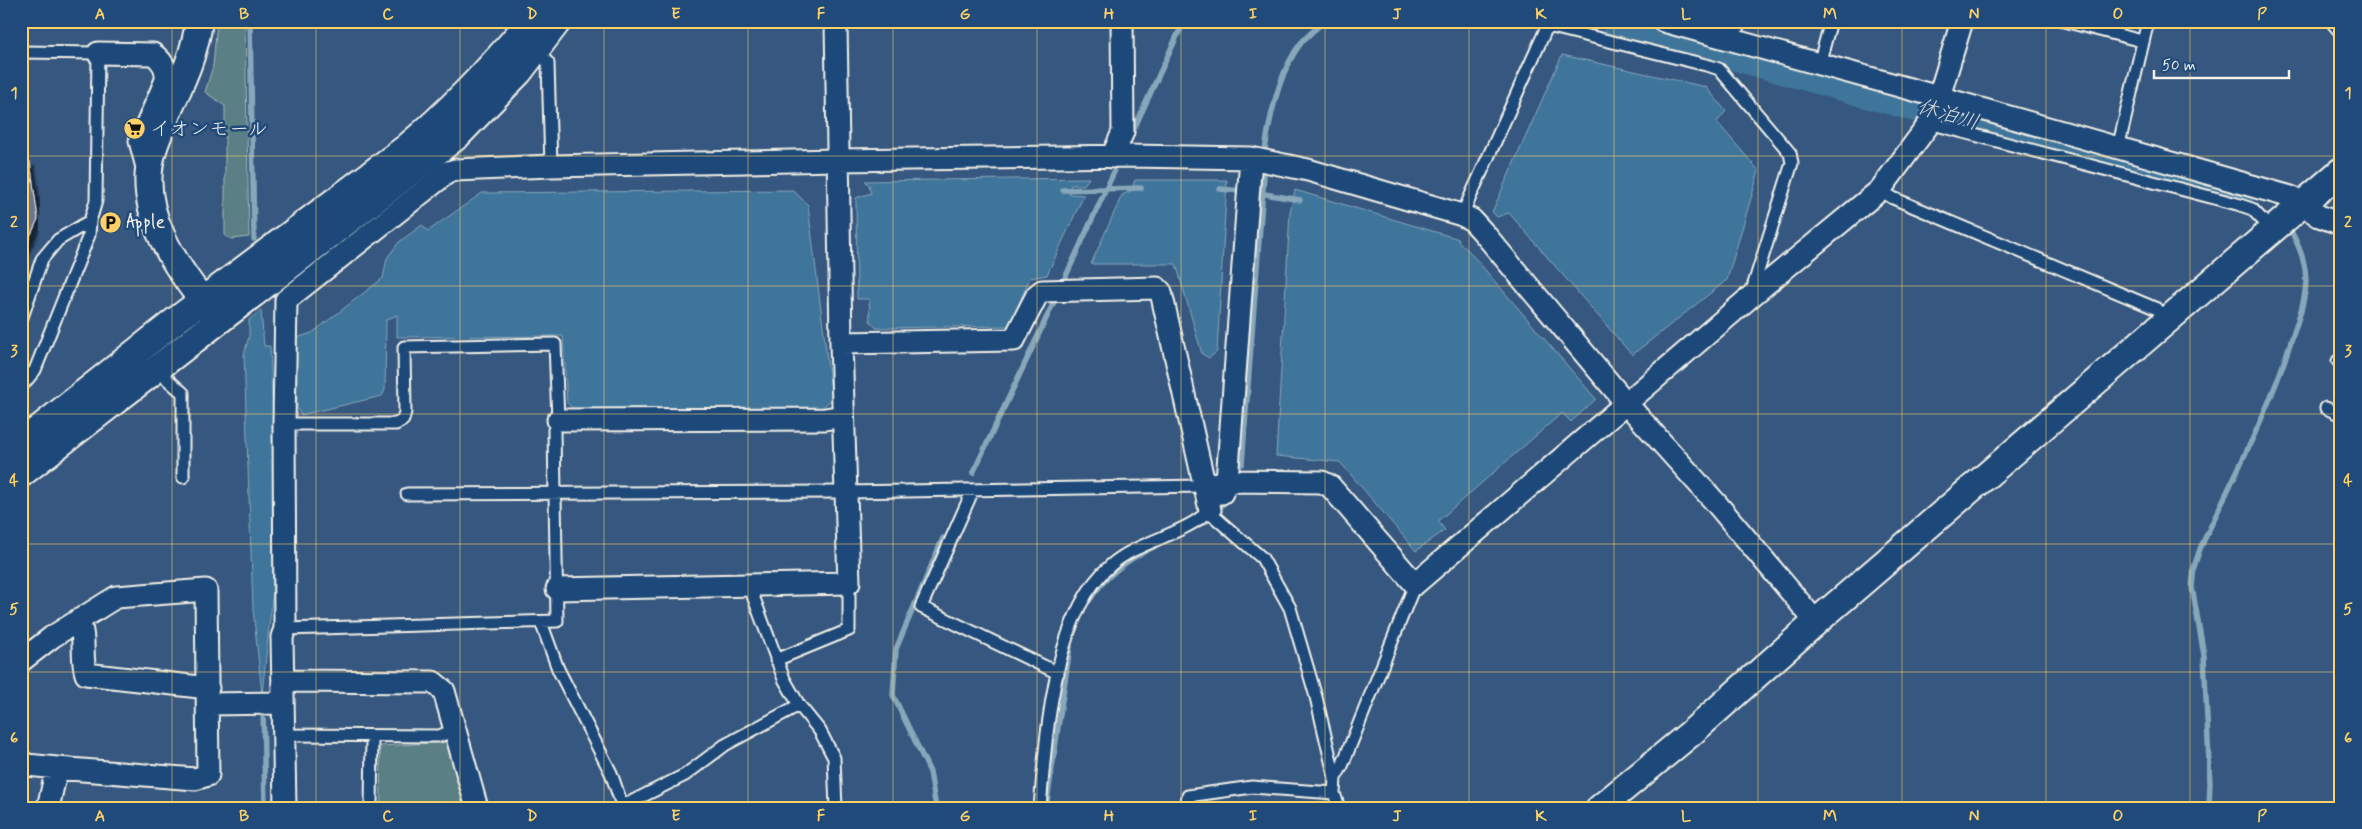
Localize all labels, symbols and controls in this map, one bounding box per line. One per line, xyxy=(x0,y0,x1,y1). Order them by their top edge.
text: A xyxy=(95,4,105,25)
text: B xyxy=(239,4,249,25)
text: C xyxy=(382,4,394,25)
text: D xyxy=(526,4,538,25)
text: E xyxy=(671,4,681,25)
text: F xyxy=(817,4,826,25)
text: G xyxy=(960,4,971,25)
text: H xyxy=(1104,4,1115,25)
text: I xyxy=(1249,4,1258,25)
text: J xyxy=(1392,4,1402,25)
text: K xyxy=(1535,4,1547,25)
text: L xyxy=(1681,4,1692,25)
text: M xyxy=(1823,4,1837,25)
text: N xyxy=(1969,4,1979,25)
text: O xyxy=(2113,4,2124,25)
text: P xyxy=(2257,4,2267,25)
scale bar xyxy=(2154,48,2290,80)
text: 50 m xyxy=(2162,56,2196,76)
text: 1 xyxy=(10,83,18,104)
text: 1 xyxy=(2344,83,2352,104)
water label: 休泊川 xyxy=(1914,93,1982,137)
place label: イオンモール xyxy=(150,116,268,143)
supermarket icon: イオンモール xyxy=(122,117,146,141)
place label: Apple xyxy=(126,209,166,237)
parking icon: Apple xyxy=(98,210,122,234)
text: 2 xyxy=(10,212,18,233)
text: 2 xyxy=(2344,212,2352,233)
text: 3 xyxy=(10,341,18,362)
text: 3 xyxy=(2344,341,2352,362)
text: 4 xyxy=(9,470,19,491)
text: 4 xyxy=(2343,470,2353,491)
text: 5 xyxy=(9,599,19,620)
text: 5 xyxy=(2343,599,2353,620)
text: 6 xyxy=(10,728,18,749)
text: 6 xyxy=(2344,728,2352,749)
text: A xyxy=(95,806,105,827)
text: B xyxy=(239,806,249,827)
text: C xyxy=(382,806,394,827)
text: D xyxy=(526,806,538,827)
text: E xyxy=(671,806,681,827)
text: F xyxy=(817,806,826,827)
text: G xyxy=(960,806,971,827)
text: H xyxy=(1104,806,1115,827)
text: I xyxy=(1249,806,1258,827)
text: J xyxy=(1392,806,1402,827)
text: K xyxy=(1535,806,1547,827)
text: L xyxy=(1681,806,1692,827)
text: M xyxy=(1823,806,1837,827)
text: N xyxy=(1969,806,1979,827)
text: O xyxy=(2113,806,2124,827)
text: P xyxy=(2257,806,2267,827)

